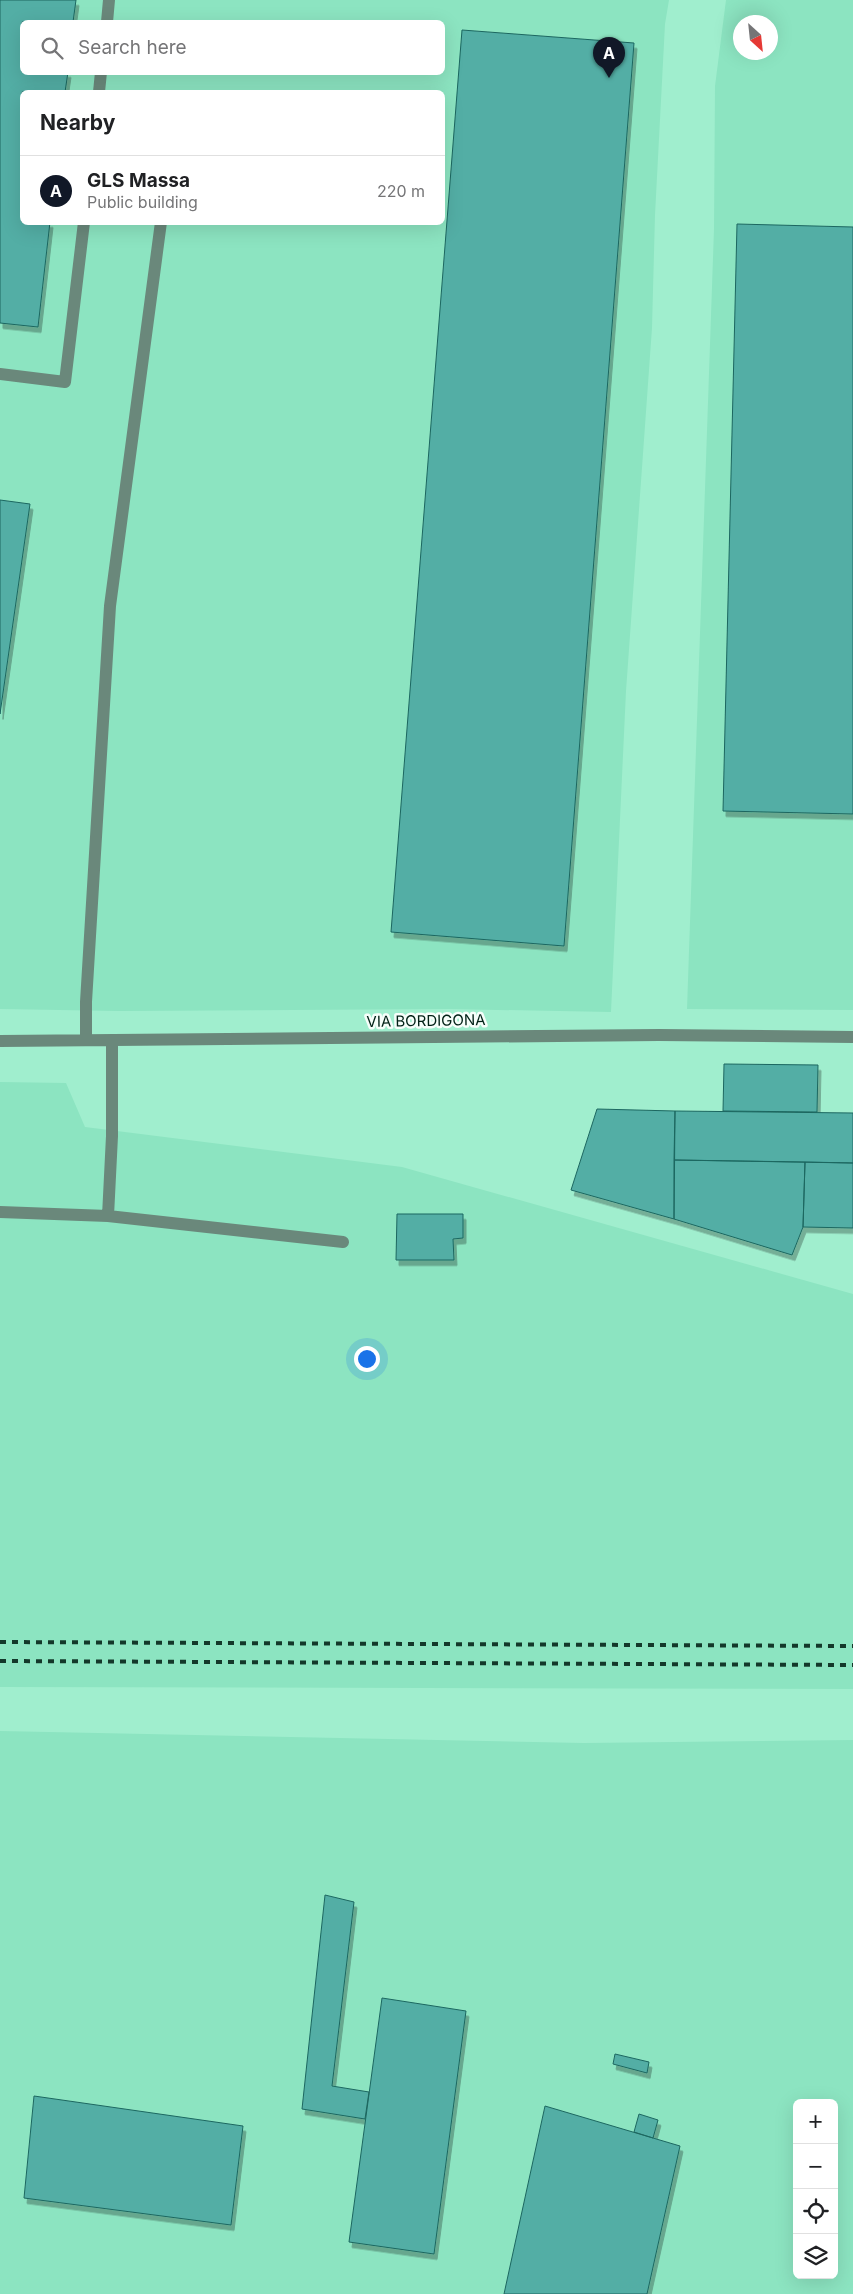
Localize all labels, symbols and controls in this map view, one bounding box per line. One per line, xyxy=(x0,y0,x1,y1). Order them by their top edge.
north arrow xyxy=(733,15,778,60)
search box xyxy=(20,20,445,75)
icon: search xyxy=(38,34,66,62)
text: Search here xyxy=(78,36,187,59)
pin: A xyxy=(593,37,625,78)
text: Nearby xyxy=(40,110,115,135)
text: GLS Massa xyxy=(87,169,190,192)
text: A xyxy=(50,181,62,201)
text: 220 m xyxy=(377,181,425,201)
text: Public building xyxy=(87,192,198,212)
street label: VIA BORDIGONA xyxy=(366,1010,486,1031)
your location xyxy=(354,1346,380,1372)
map controls xyxy=(793,2099,838,2279)
button: + xyxy=(793,2099,838,2144)
button: − xyxy=(793,2144,838,2189)
button: locate xyxy=(793,2189,838,2234)
button: layers xyxy=(793,2234,838,2279)

